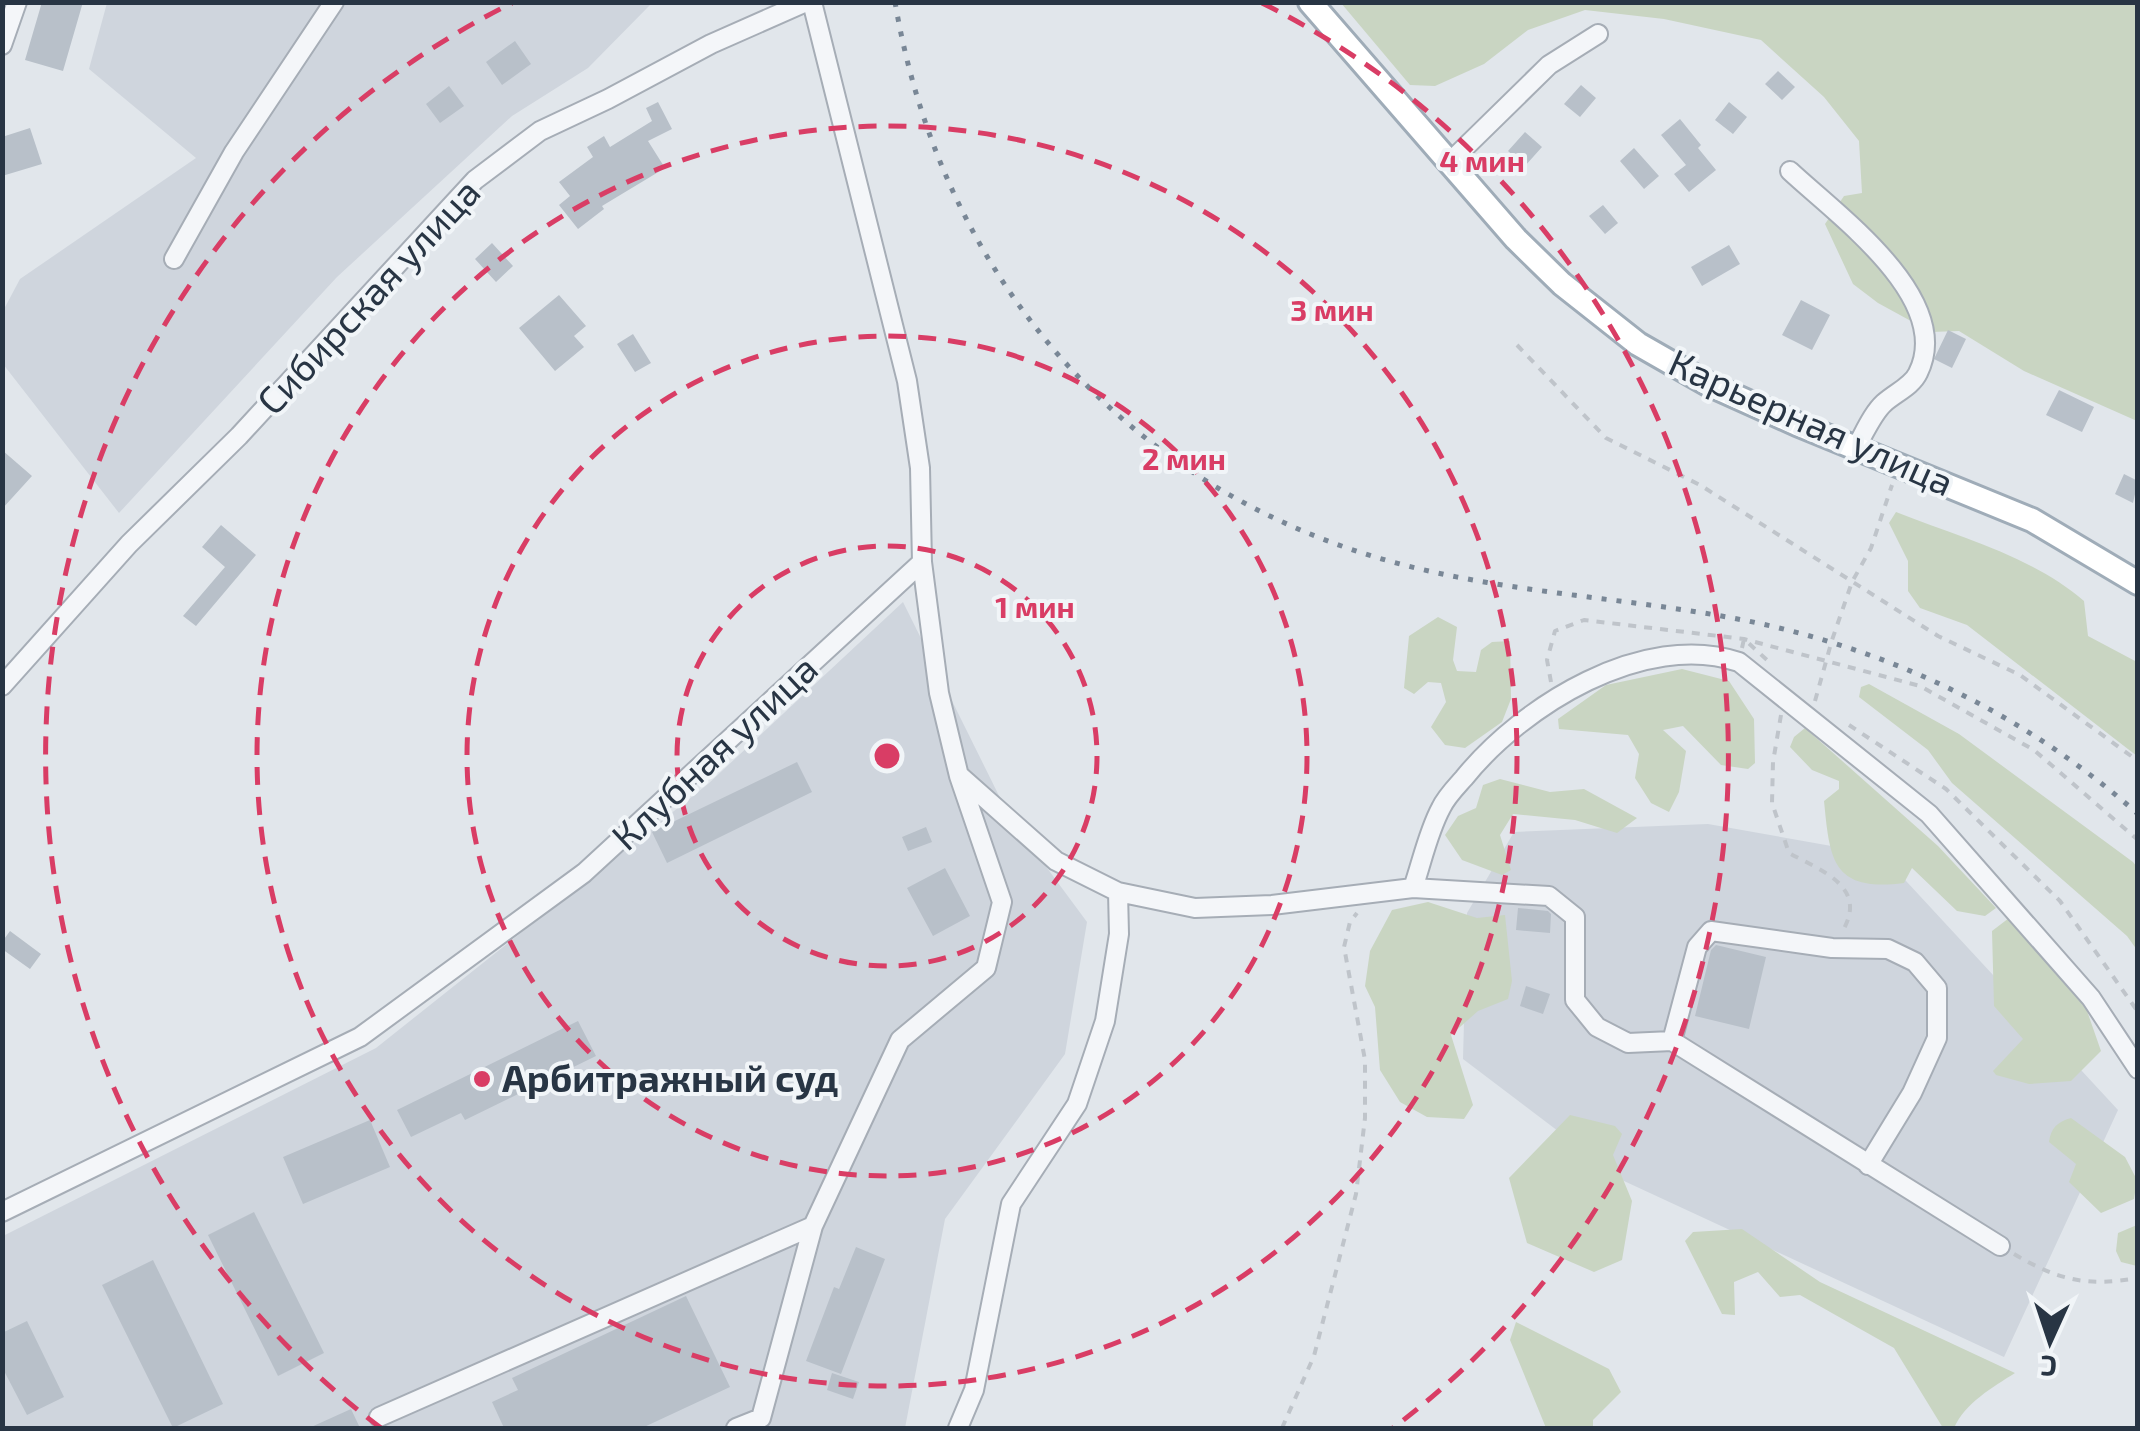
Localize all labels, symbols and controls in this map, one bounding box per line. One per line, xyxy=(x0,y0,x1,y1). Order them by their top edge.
text: 4 мин xyxy=(1439,142,1525,178)
street label: Сибирская улица xyxy=(247,168,489,423)
text: 3 мин xyxy=(1290,291,1374,327)
street label: Карьерная улица xyxy=(1662,338,1961,505)
text: 2 мин xyxy=(1142,440,1226,476)
text: 1 мин xyxy=(995,588,1075,624)
street label: Клубная улица xyxy=(601,645,826,859)
centre of rings xyxy=(869,738,905,774)
place label: Арбитражный суд xyxy=(502,1054,838,1100)
marker: Арбитражный суд xyxy=(471,1068,493,1090)
north arrow xyxy=(2000,1291,2100,1391)
text: С xyxy=(2040,1350,2058,1384)

